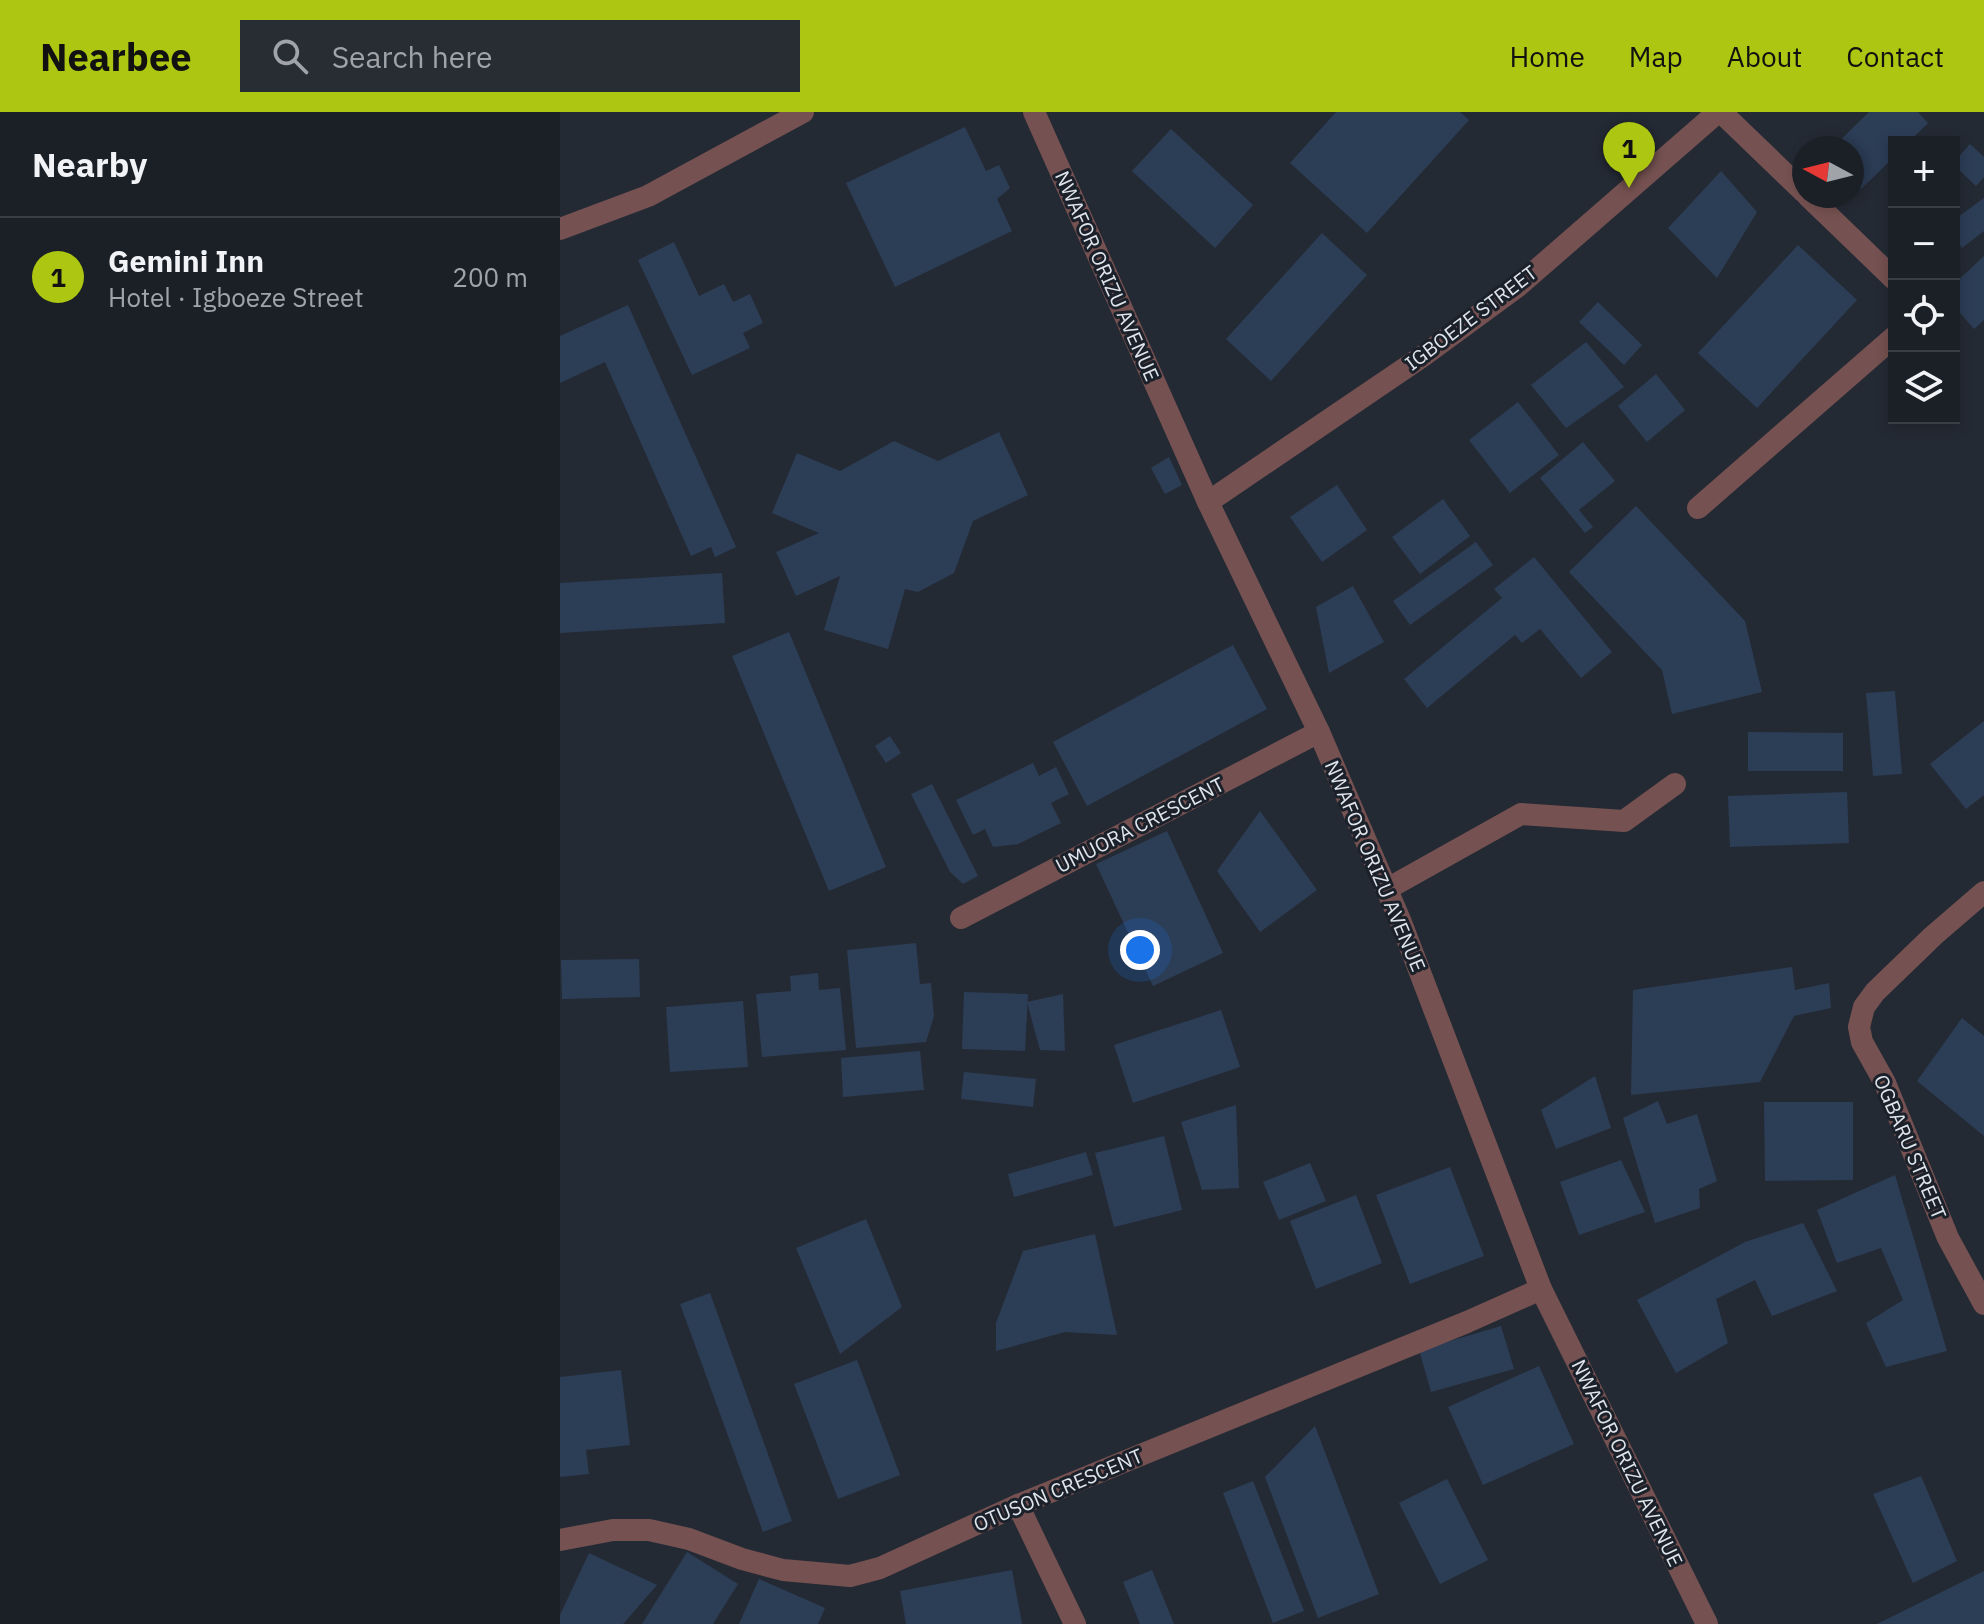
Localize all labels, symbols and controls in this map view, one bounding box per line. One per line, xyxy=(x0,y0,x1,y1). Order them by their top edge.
search box xyxy=(240,20,800,92)
text: Nearbee xyxy=(40,32,192,81)
icon: search xyxy=(268,34,312,78)
text: Search here xyxy=(332,37,493,76)
text: Home xyxy=(1509,38,1585,75)
text: Map xyxy=(1629,38,1683,75)
text: About xyxy=(1727,38,1802,75)
text: Contact xyxy=(1846,38,1944,75)
pin: 1 xyxy=(1603,122,1655,188)
north arrow xyxy=(1792,136,1864,208)
map controls xyxy=(1888,136,1960,424)
button: + xyxy=(1888,136,1960,208)
text: Nearby xyxy=(32,142,147,186)
street label: NWAFOR ORIZU AVENUE xyxy=(1049,166,1166,385)
button: − xyxy=(1888,208,1960,280)
text: Gemini Inn xyxy=(108,241,264,280)
street label: IGBOEZE STREET xyxy=(1399,259,1542,376)
text: 1 xyxy=(50,260,66,294)
text: 200 m xyxy=(452,260,528,294)
text: Hotel · Igboeze Street xyxy=(108,280,364,314)
button: locate xyxy=(1888,280,1960,352)
button: layers xyxy=(1888,352,1960,424)
street label: NWAFOR ORIZU AVENUE xyxy=(1319,756,1432,976)
street label: UMUORA CRESCENT xyxy=(1051,770,1229,879)
your location xyxy=(1120,930,1160,970)
street label: OGBARU STREET xyxy=(1868,1070,1953,1223)
street label: NWAFOR ORIZU AVENUE xyxy=(1566,1355,1689,1571)
street label: OTUSON CRESCENT xyxy=(969,1442,1147,1537)

